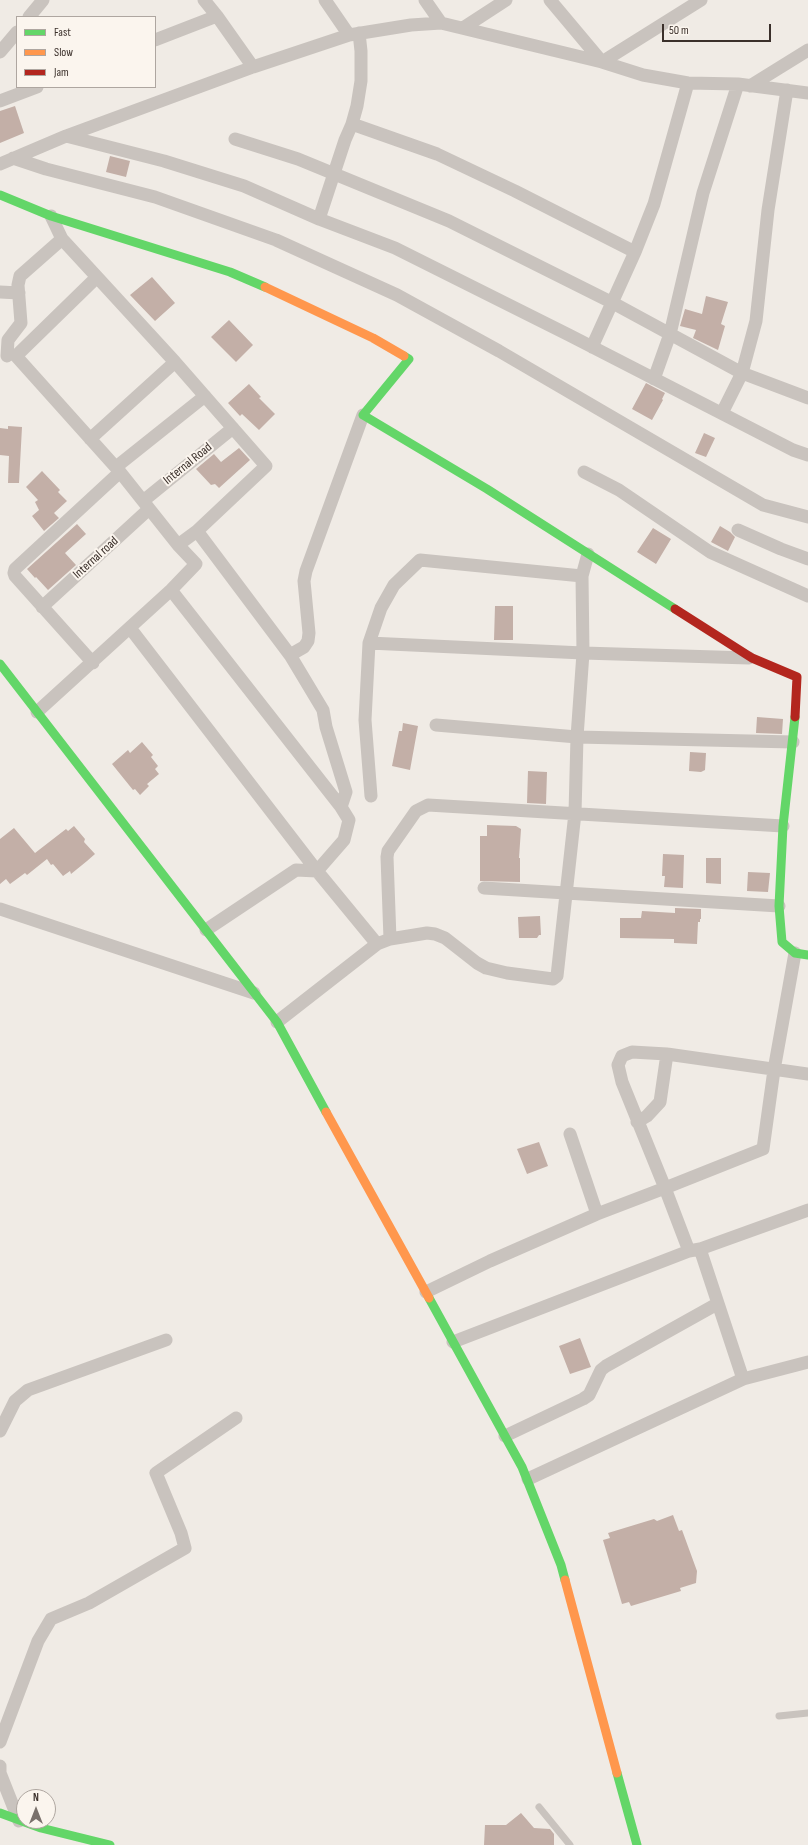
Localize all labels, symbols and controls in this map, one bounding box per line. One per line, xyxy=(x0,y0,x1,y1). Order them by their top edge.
legend xyxy=(16,16,156,88)
scale bar xyxy=(664,16,773,42)
text: 50 m xyxy=(669,23,689,38)
text: Fast xyxy=(54,25,71,40)
text: Slow xyxy=(54,45,73,60)
text: Jam xyxy=(54,65,69,80)
street label: Internal Road xyxy=(161,440,215,488)
street label: Internal road xyxy=(70,534,122,582)
north arrow xyxy=(16,1789,56,1829)
text: N xyxy=(33,1791,39,1804)

